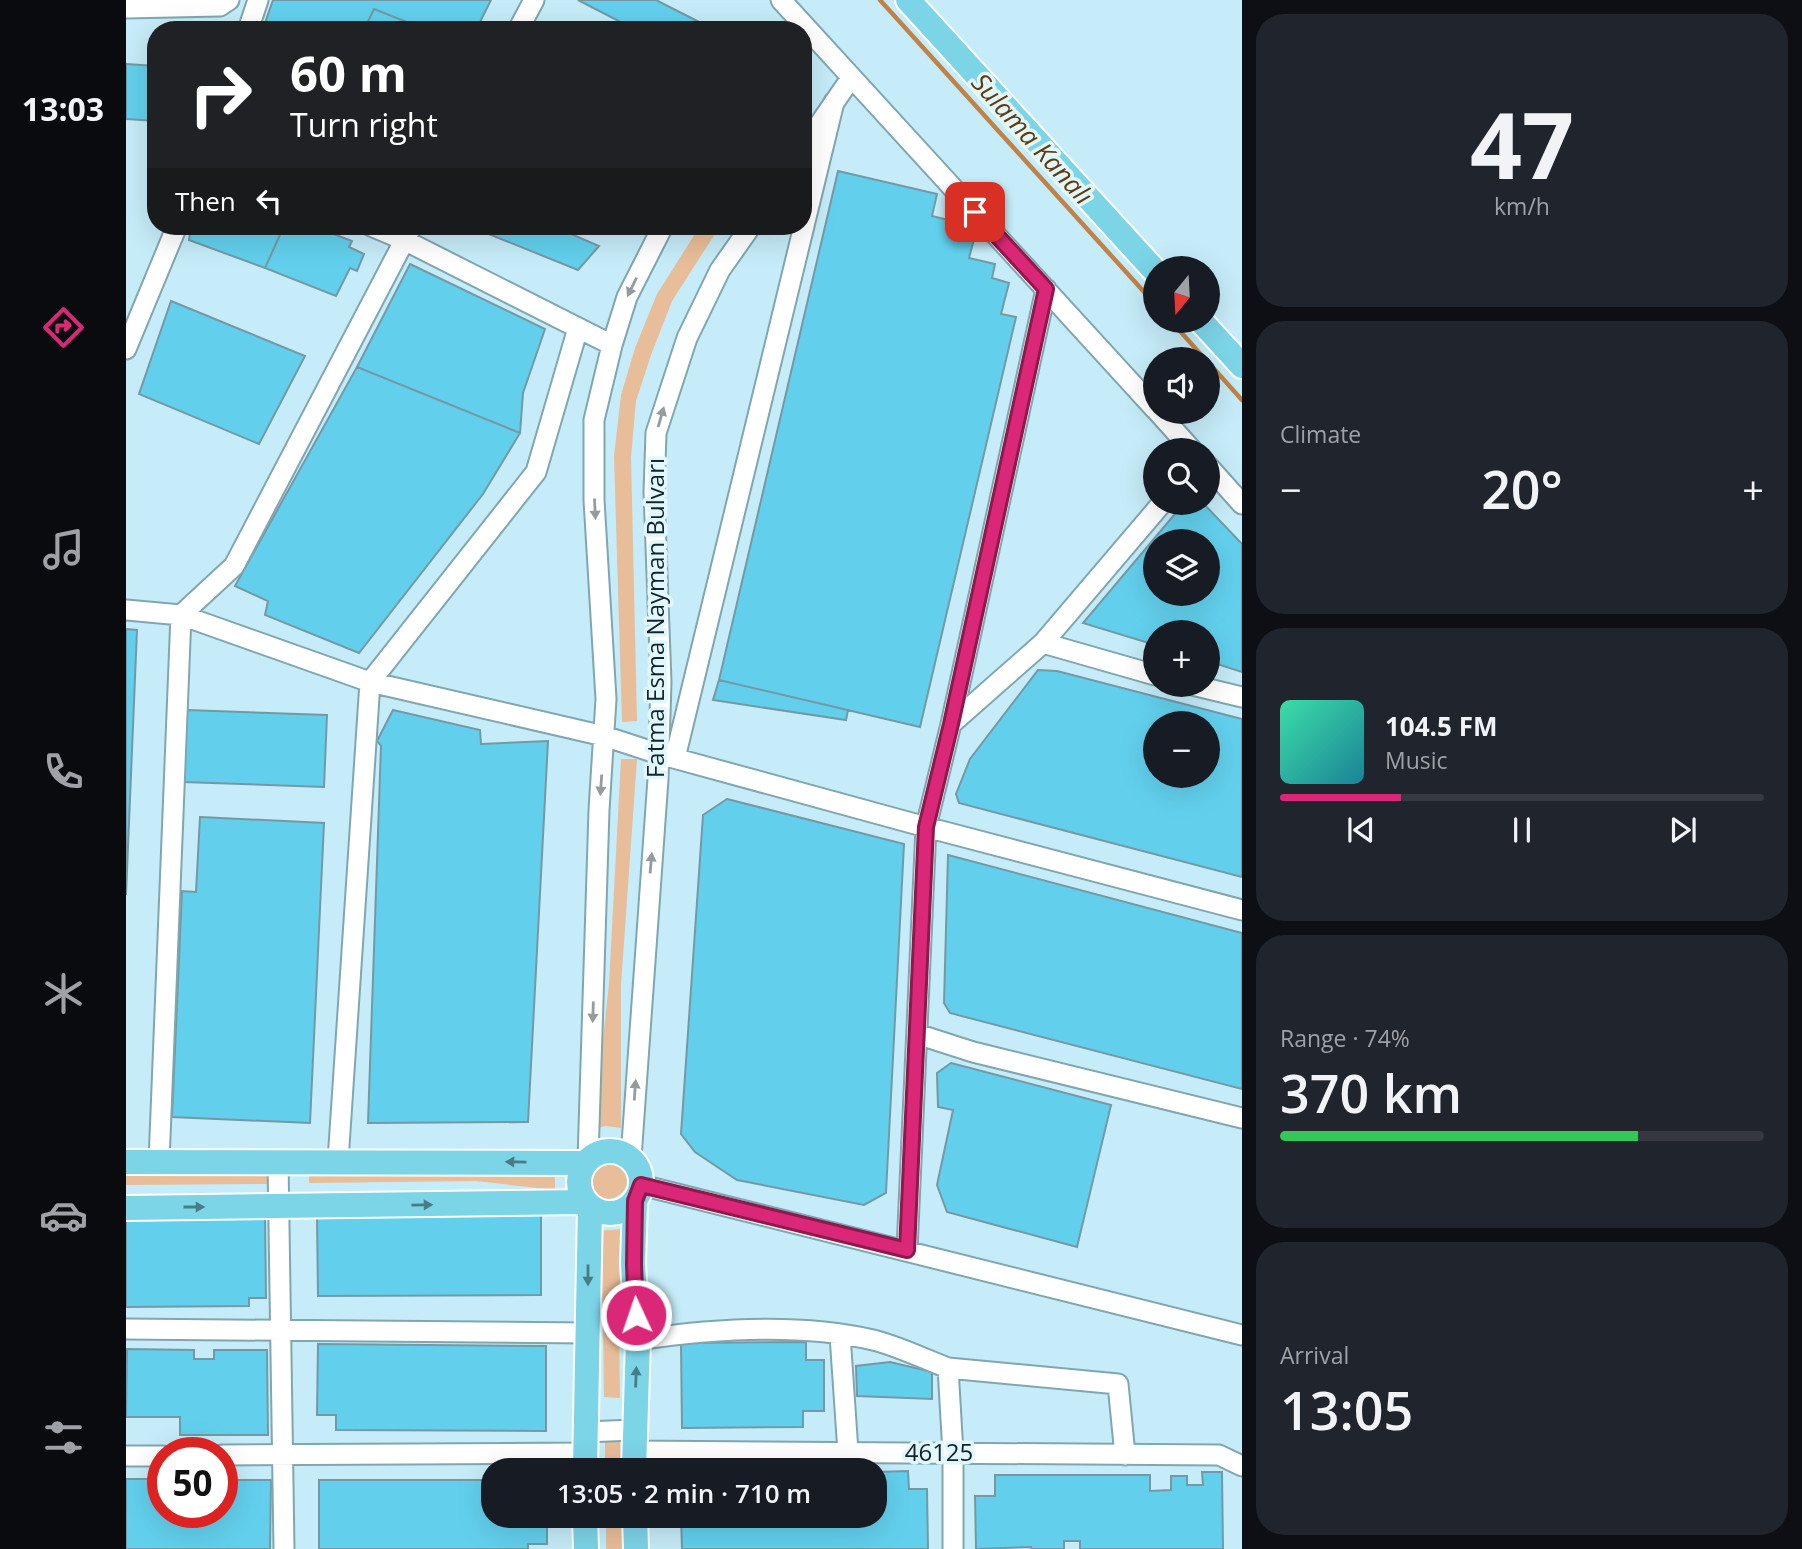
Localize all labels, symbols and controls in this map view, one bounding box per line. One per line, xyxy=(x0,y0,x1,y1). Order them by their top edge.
text: 60 m xyxy=(290,40,407,106)
icon: right xyxy=(175,49,266,140)
water label: Sulama Kanalı xyxy=(964,65,1102,212)
text: 47 xyxy=(1470,82,1574,206)
text: 13:03 xyxy=(22,87,104,130)
text: Turn right xyxy=(290,103,438,146)
icon: left xyxy=(250,182,288,220)
pin xyxy=(945,182,1005,242)
text: Then xyxy=(175,183,236,219)
text: km/h xyxy=(1494,190,1550,222)
icon: arrive xyxy=(956,193,994,231)
north arrow xyxy=(1143,256,1220,332)
map controls xyxy=(1143,256,1220,788)
one-way arrow xyxy=(627,277,638,297)
icon: directions xyxy=(39,303,88,352)
button: sound xyxy=(1143,347,1220,424)
one-way arrow xyxy=(656,405,667,427)
text: Climate xyxy=(1280,418,1361,450)
button: search xyxy=(1143,438,1220,515)
text: 20° xyxy=(1481,453,1563,524)
street label: Fatma Esma Nayman Bulvarı xyxy=(638,458,671,778)
text: − xyxy=(1280,463,1302,515)
text: + xyxy=(1742,463,1764,515)
one-way arrow xyxy=(589,498,600,520)
icon: music xyxy=(39,525,88,574)
button: layers xyxy=(1143,529,1220,606)
button: + xyxy=(1143,620,1220,697)
text: 104.5 FM xyxy=(1385,708,1497,744)
button: − xyxy=(1143,711,1220,788)
text: Music xyxy=(1385,744,1448,776)
icon: phone xyxy=(39,747,88,796)
one-way arrow xyxy=(595,774,606,796)
icon: previous xyxy=(1342,811,1380,849)
icon: pause xyxy=(1503,811,1541,849)
icon: next xyxy=(1664,811,1702,849)
one-way arrow xyxy=(646,852,657,874)
icon: climate xyxy=(39,969,88,1018)
one-way arrow xyxy=(587,1001,598,1023)
text: Range · 74% xyxy=(1280,1022,1410,1054)
text: 370 km xyxy=(1280,1057,1462,1128)
one-way arrow xyxy=(630,1079,641,1101)
one-way arrow xyxy=(505,1156,527,1168)
icon: car xyxy=(39,1191,88,1240)
one-way arrow xyxy=(411,1199,433,1211)
one-way arrow xyxy=(183,1201,205,1213)
one-way arrow xyxy=(582,1264,594,1286)
position arrow xyxy=(599,1278,673,1352)
text: Arrival xyxy=(1280,1339,1349,1371)
one-way arrow xyxy=(631,1366,642,1388)
text: 13:05 xyxy=(1280,1374,1413,1445)
icon: filters xyxy=(39,1413,88,1462)
street label: 46125 xyxy=(905,1435,973,1468)
speed limit sign: 50 xyxy=(147,1437,238,1528)
text: 13:05 · 2 min · 710 m xyxy=(557,1475,811,1511)

